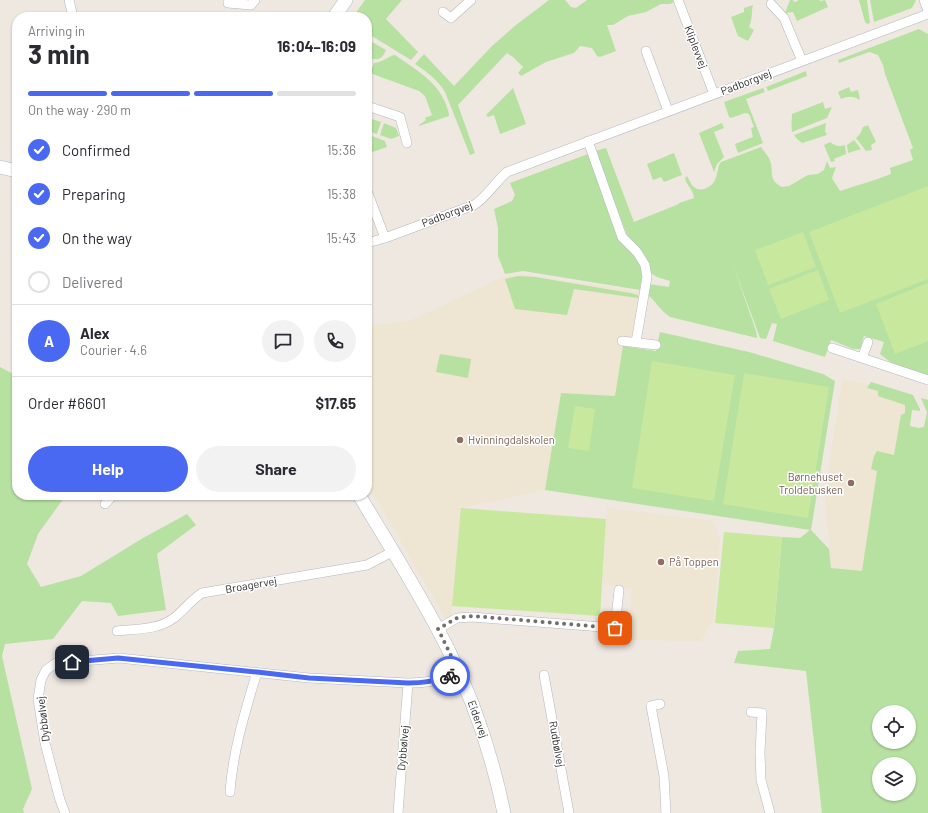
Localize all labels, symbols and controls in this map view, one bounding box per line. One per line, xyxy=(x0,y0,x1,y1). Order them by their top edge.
text: Arriving in xyxy=(28,23,85,39)
street label: Kliplevvej xyxy=(682,23,711,70)
text: 16:04–16:09 xyxy=(277,37,356,55)
text: 3 min xyxy=(28,38,90,69)
street label: Padborgvej xyxy=(719,66,773,97)
text: On the way · 290 m xyxy=(28,102,131,118)
icon: check xyxy=(28,139,50,161)
text: Confirmed xyxy=(62,141,130,159)
text: 15:36 xyxy=(327,142,356,158)
icon: check xyxy=(28,183,50,205)
text: Preparing xyxy=(62,185,126,203)
text: 15:38 xyxy=(327,186,356,202)
street label: Padborgvej xyxy=(420,198,474,229)
icon: check xyxy=(28,227,50,249)
text: On the way xyxy=(62,229,132,247)
text: 15:43 xyxy=(327,230,356,246)
text: Delivered xyxy=(62,273,123,291)
button: chat xyxy=(262,320,304,362)
button: phone xyxy=(314,320,356,362)
text: Alex xyxy=(80,324,110,342)
text: A xyxy=(44,332,54,350)
text: Courier · 4.6 xyxy=(80,342,147,358)
text: Order #6601 xyxy=(28,394,106,412)
text: $17.65 xyxy=(315,394,356,412)
place label: Hvinningdalskolen xyxy=(468,433,555,446)
marker: Hvinningdalskolen xyxy=(455,435,465,445)
button: Help xyxy=(28,446,188,492)
button: Share xyxy=(196,446,356,492)
place label: Børnehuset Troldebusken xyxy=(779,470,843,496)
marker: Børnehuset Troldebusken xyxy=(846,478,856,488)
place label: På Toppen xyxy=(669,555,719,568)
marker: På Toppen xyxy=(656,557,666,567)
street label: Broagervej xyxy=(224,574,278,595)
pin xyxy=(598,611,632,645)
icon: bag xyxy=(604,617,626,639)
pin xyxy=(55,645,89,679)
icon: home xyxy=(61,651,83,673)
courier xyxy=(430,656,470,696)
icon: bike xyxy=(439,665,461,687)
street label: Dybbølvej xyxy=(33,696,52,743)
street label: Eidervej xyxy=(466,698,491,739)
map controls xyxy=(872,705,916,801)
button: locate xyxy=(872,705,916,749)
street label: Rudbølvej xyxy=(547,720,568,768)
street label: Dybbølvej xyxy=(394,725,411,771)
button: layers xyxy=(872,757,916,801)

